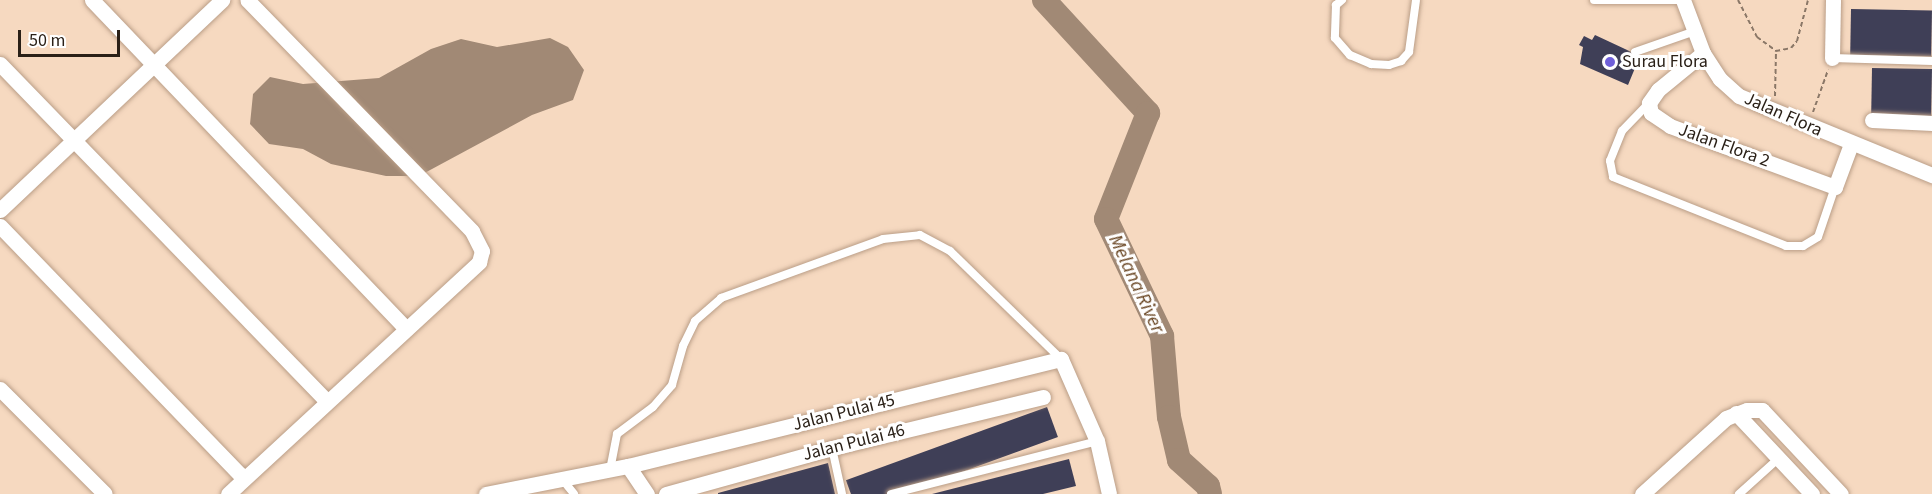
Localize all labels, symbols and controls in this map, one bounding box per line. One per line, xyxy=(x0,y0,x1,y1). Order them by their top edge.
scale bar xyxy=(21,18,123,56)
text: 50 m xyxy=(29,28,65,53)
place label: Surau Flora xyxy=(1622,51,1708,73)
marker: Surau Flora xyxy=(1603,55,1617,69)
street label: Jalan Flora xyxy=(1741,88,1825,142)
street label: Jalan Flora 2 xyxy=(1675,120,1773,172)
water label: Melana River xyxy=(1103,231,1169,337)
street label: Jalan Pulai 45 xyxy=(791,390,897,436)
street label: Jalan Pulai 46 xyxy=(801,420,907,466)

